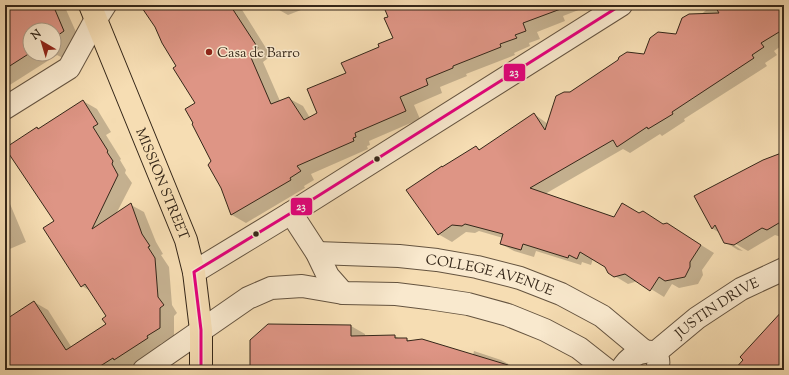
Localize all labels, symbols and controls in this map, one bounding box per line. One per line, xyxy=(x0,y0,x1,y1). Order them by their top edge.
north arrow xyxy=(22,22,62,62)
text: N xyxy=(27,26,45,45)
place label: Casa de Barro xyxy=(217,44,300,64)
marker: Casa de Barro xyxy=(204,47,214,57)
line badge: 23 xyxy=(503,63,526,82)
text: 23 xyxy=(509,65,519,81)
street label: MISSION STREET xyxy=(129,125,193,244)
unlabelled marker xyxy=(372,154,382,164)
line badge: 23 xyxy=(290,197,313,216)
text: 23 xyxy=(296,199,306,215)
unlabelled marker xyxy=(251,229,261,239)
street label: COLLEGE AVENUE xyxy=(425,251,557,302)
street label: JUSTIN DRIVE xyxy=(671,274,763,345)

